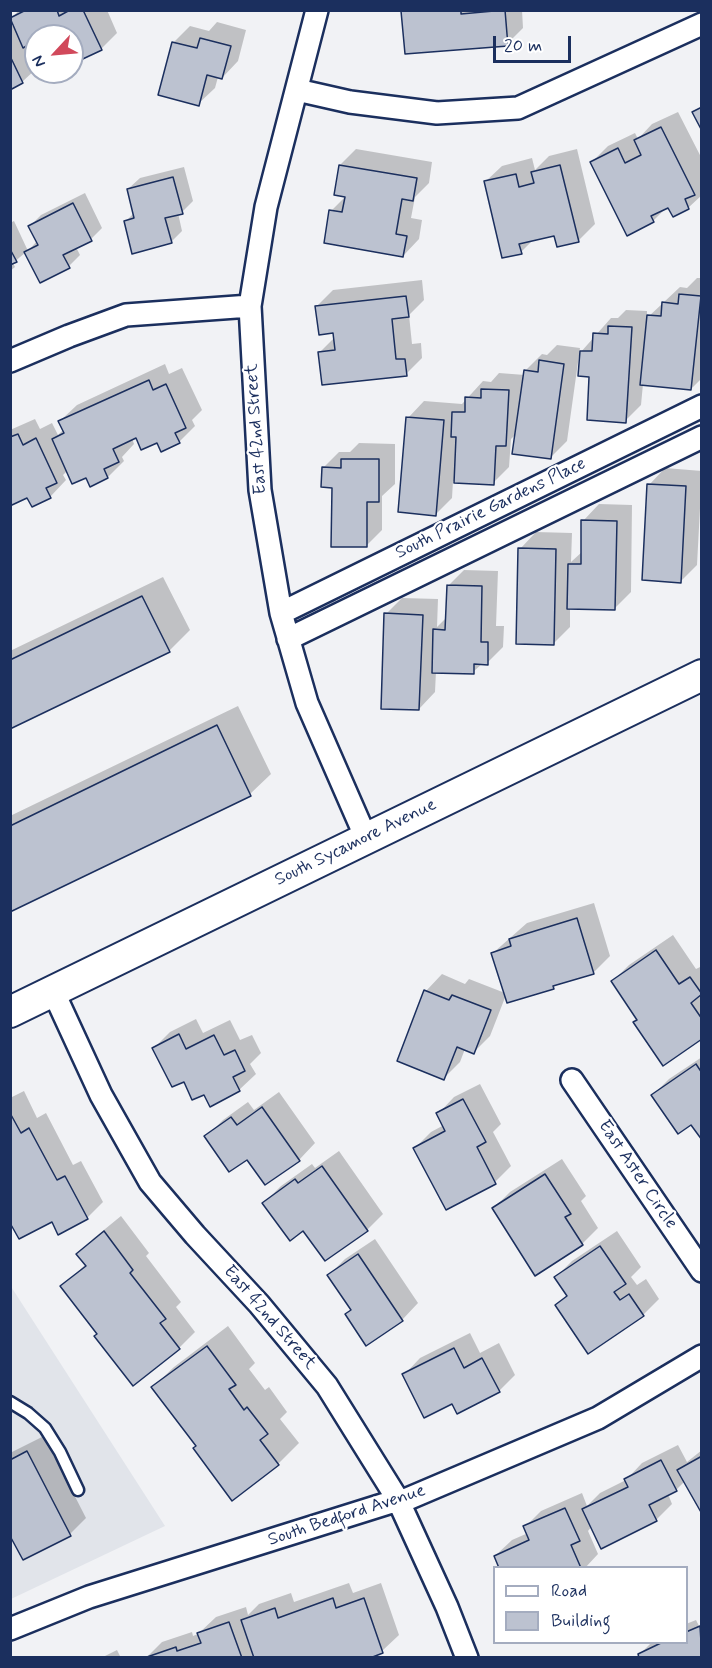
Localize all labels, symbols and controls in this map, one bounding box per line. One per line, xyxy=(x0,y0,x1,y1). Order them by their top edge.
north arrow xyxy=(24,24,84,84)
scale bar xyxy=(496,24,574,62)
text: 20 m xyxy=(504,34,542,58)
text: N xyxy=(27,52,51,71)
street label: East 42nd Street xyxy=(242,363,272,495)
street label: South Prairie Gardens Place xyxy=(392,454,590,564)
street label: South Sycamore Avenue xyxy=(272,794,440,892)
street label: East Aster Circle xyxy=(593,1116,681,1234)
street label: East 42nd Street xyxy=(218,1261,320,1375)
street label: South Bedford Avenue xyxy=(266,1480,428,1552)
legend xyxy=(493,1566,688,1644)
text: Road xyxy=(551,1579,587,1603)
text: Building xyxy=(551,1609,611,1633)

